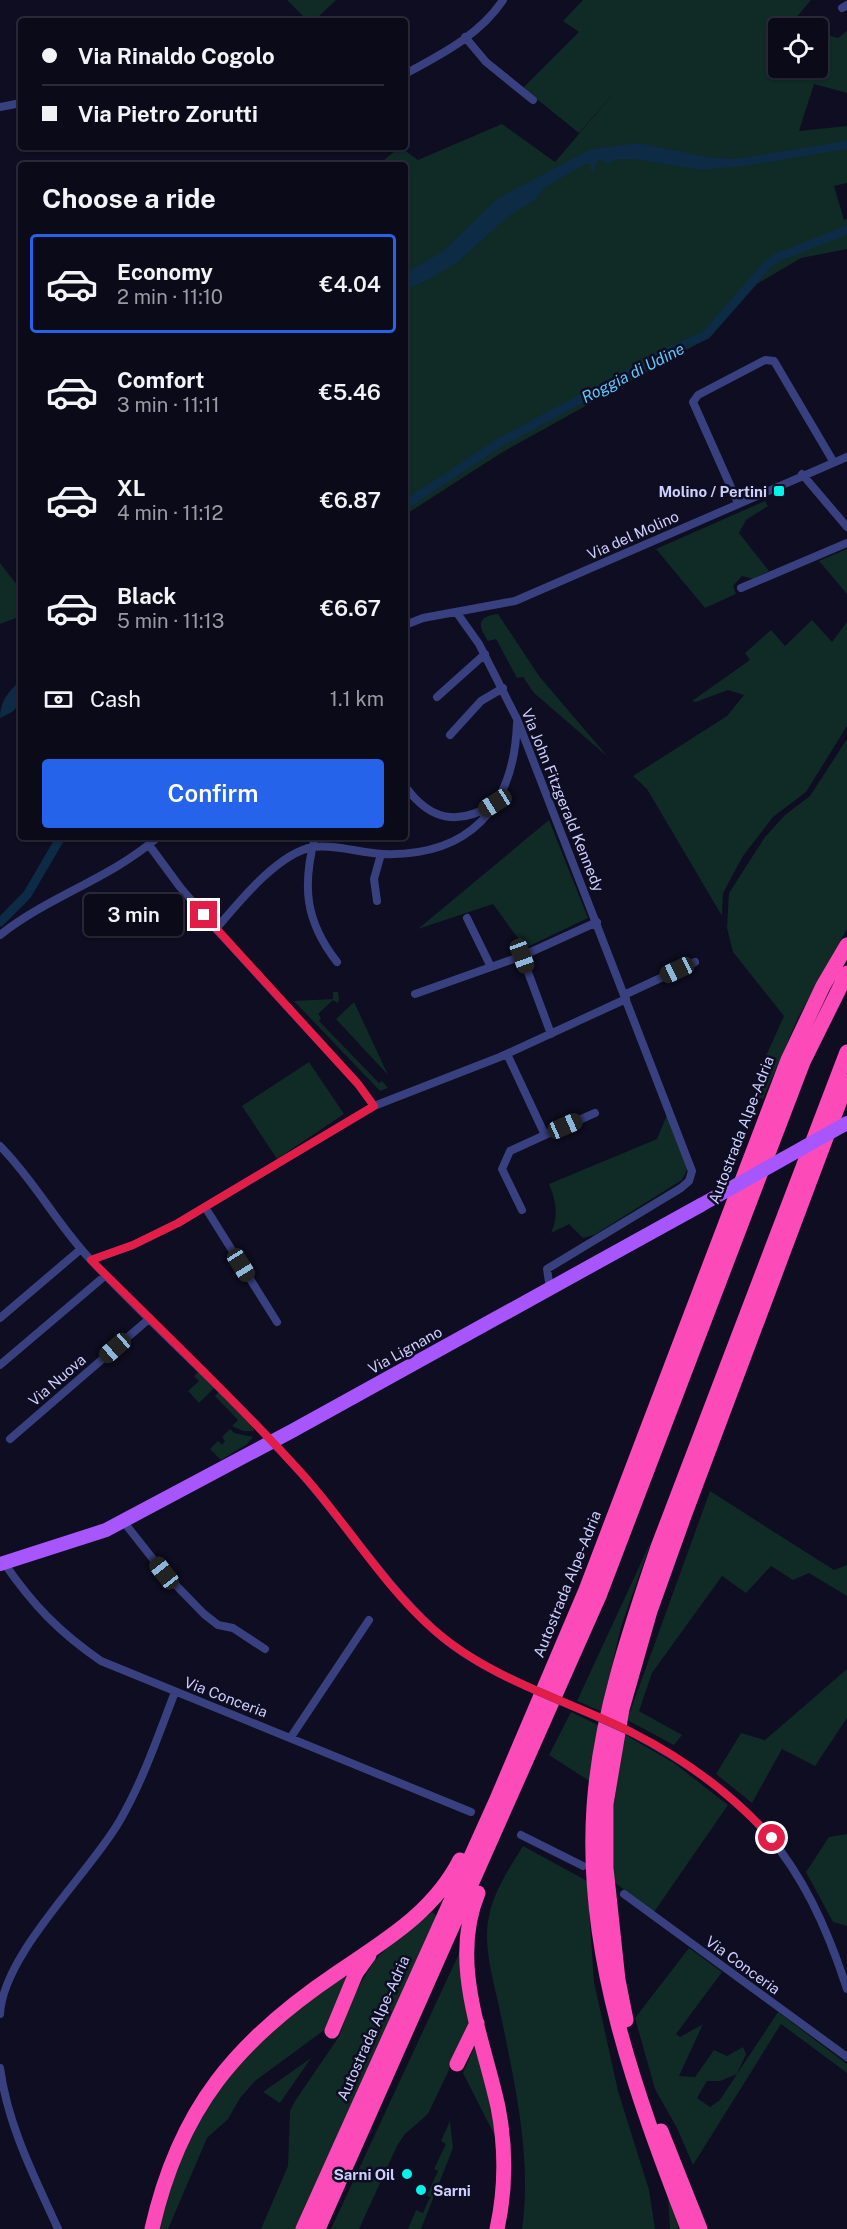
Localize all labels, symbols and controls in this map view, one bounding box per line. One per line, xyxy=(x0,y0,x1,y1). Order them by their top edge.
map controls xyxy=(768,18,828,78)
button: locate xyxy=(768,18,828,78)
text: Via Rinaldo Cogolo xyxy=(78,43,275,69)
text: Via Pietro Zorutti xyxy=(78,101,258,127)
text: Choose a ride xyxy=(42,182,216,214)
icon: car xyxy=(45,257,99,311)
text: Economy xyxy=(117,259,213,285)
text: €4.04 xyxy=(320,271,381,297)
text: 2 min · 11:10 xyxy=(117,285,223,309)
water label: Roggia di Udine xyxy=(578,339,688,407)
icon: car xyxy=(45,365,99,419)
text: Comfort xyxy=(117,367,204,393)
text: €5.46 xyxy=(319,379,381,405)
text: 3 min · 11:11 xyxy=(117,393,220,417)
icon: car xyxy=(45,473,99,527)
text: XL xyxy=(117,475,145,501)
place label: Molino / Pertini xyxy=(658,483,767,500)
marker: Molino / Pertini xyxy=(772,484,786,498)
text: €6.87 xyxy=(320,487,381,513)
text: 4 min · 11:12 xyxy=(117,501,223,525)
street label: Via del Molino xyxy=(585,507,681,563)
icon: car xyxy=(45,581,99,635)
text: Black xyxy=(117,583,176,609)
text: €6.67 xyxy=(320,595,381,621)
text: 5 min · 11:13 xyxy=(117,609,224,633)
icon: cash xyxy=(42,683,75,716)
text: Cash xyxy=(90,686,141,712)
text: 1.1 km xyxy=(330,687,384,711)
street label: Via John Fitzgerald Kennedy xyxy=(518,706,608,894)
button: Confirm xyxy=(42,759,384,828)
car xyxy=(475,786,515,820)
callout: 3 min xyxy=(84,894,183,936)
route end xyxy=(190,901,217,928)
text: 3 min xyxy=(107,903,160,927)
car xyxy=(507,936,537,976)
car xyxy=(657,954,697,986)
street label: Autostrada Alpe-Adria xyxy=(705,1054,777,1206)
car xyxy=(545,1110,585,1142)
car xyxy=(224,1245,258,1285)
street label: Via Lignano xyxy=(365,1323,445,1377)
car xyxy=(96,1329,134,1367)
street label: Via Nuova xyxy=(25,1351,89,1409)
street label: Autostrada Alpe-Adria xyxy=(530,1508,604,1660)
car xyxy=(146,1553,182,1593)
street label: Via Conceria xyxy=(182,1673,270,1721)
route start xyxy=(758,1824,785,1851)
street label: Via Conceria xyxy=(703,1932,783,1998)
street label: Autostrada Alpe-Adria xyxy=(333,1953,413,2103)
place label: Sarni Oil xyxy=(334,2166,395,2183)
marker: Sarni Oil xyxy=(400,2167,414,2181)
place label: Sarni xyxy=(433,2182,471,2199)
marker: Sarni xyxy=(414,2183,428,2197)

